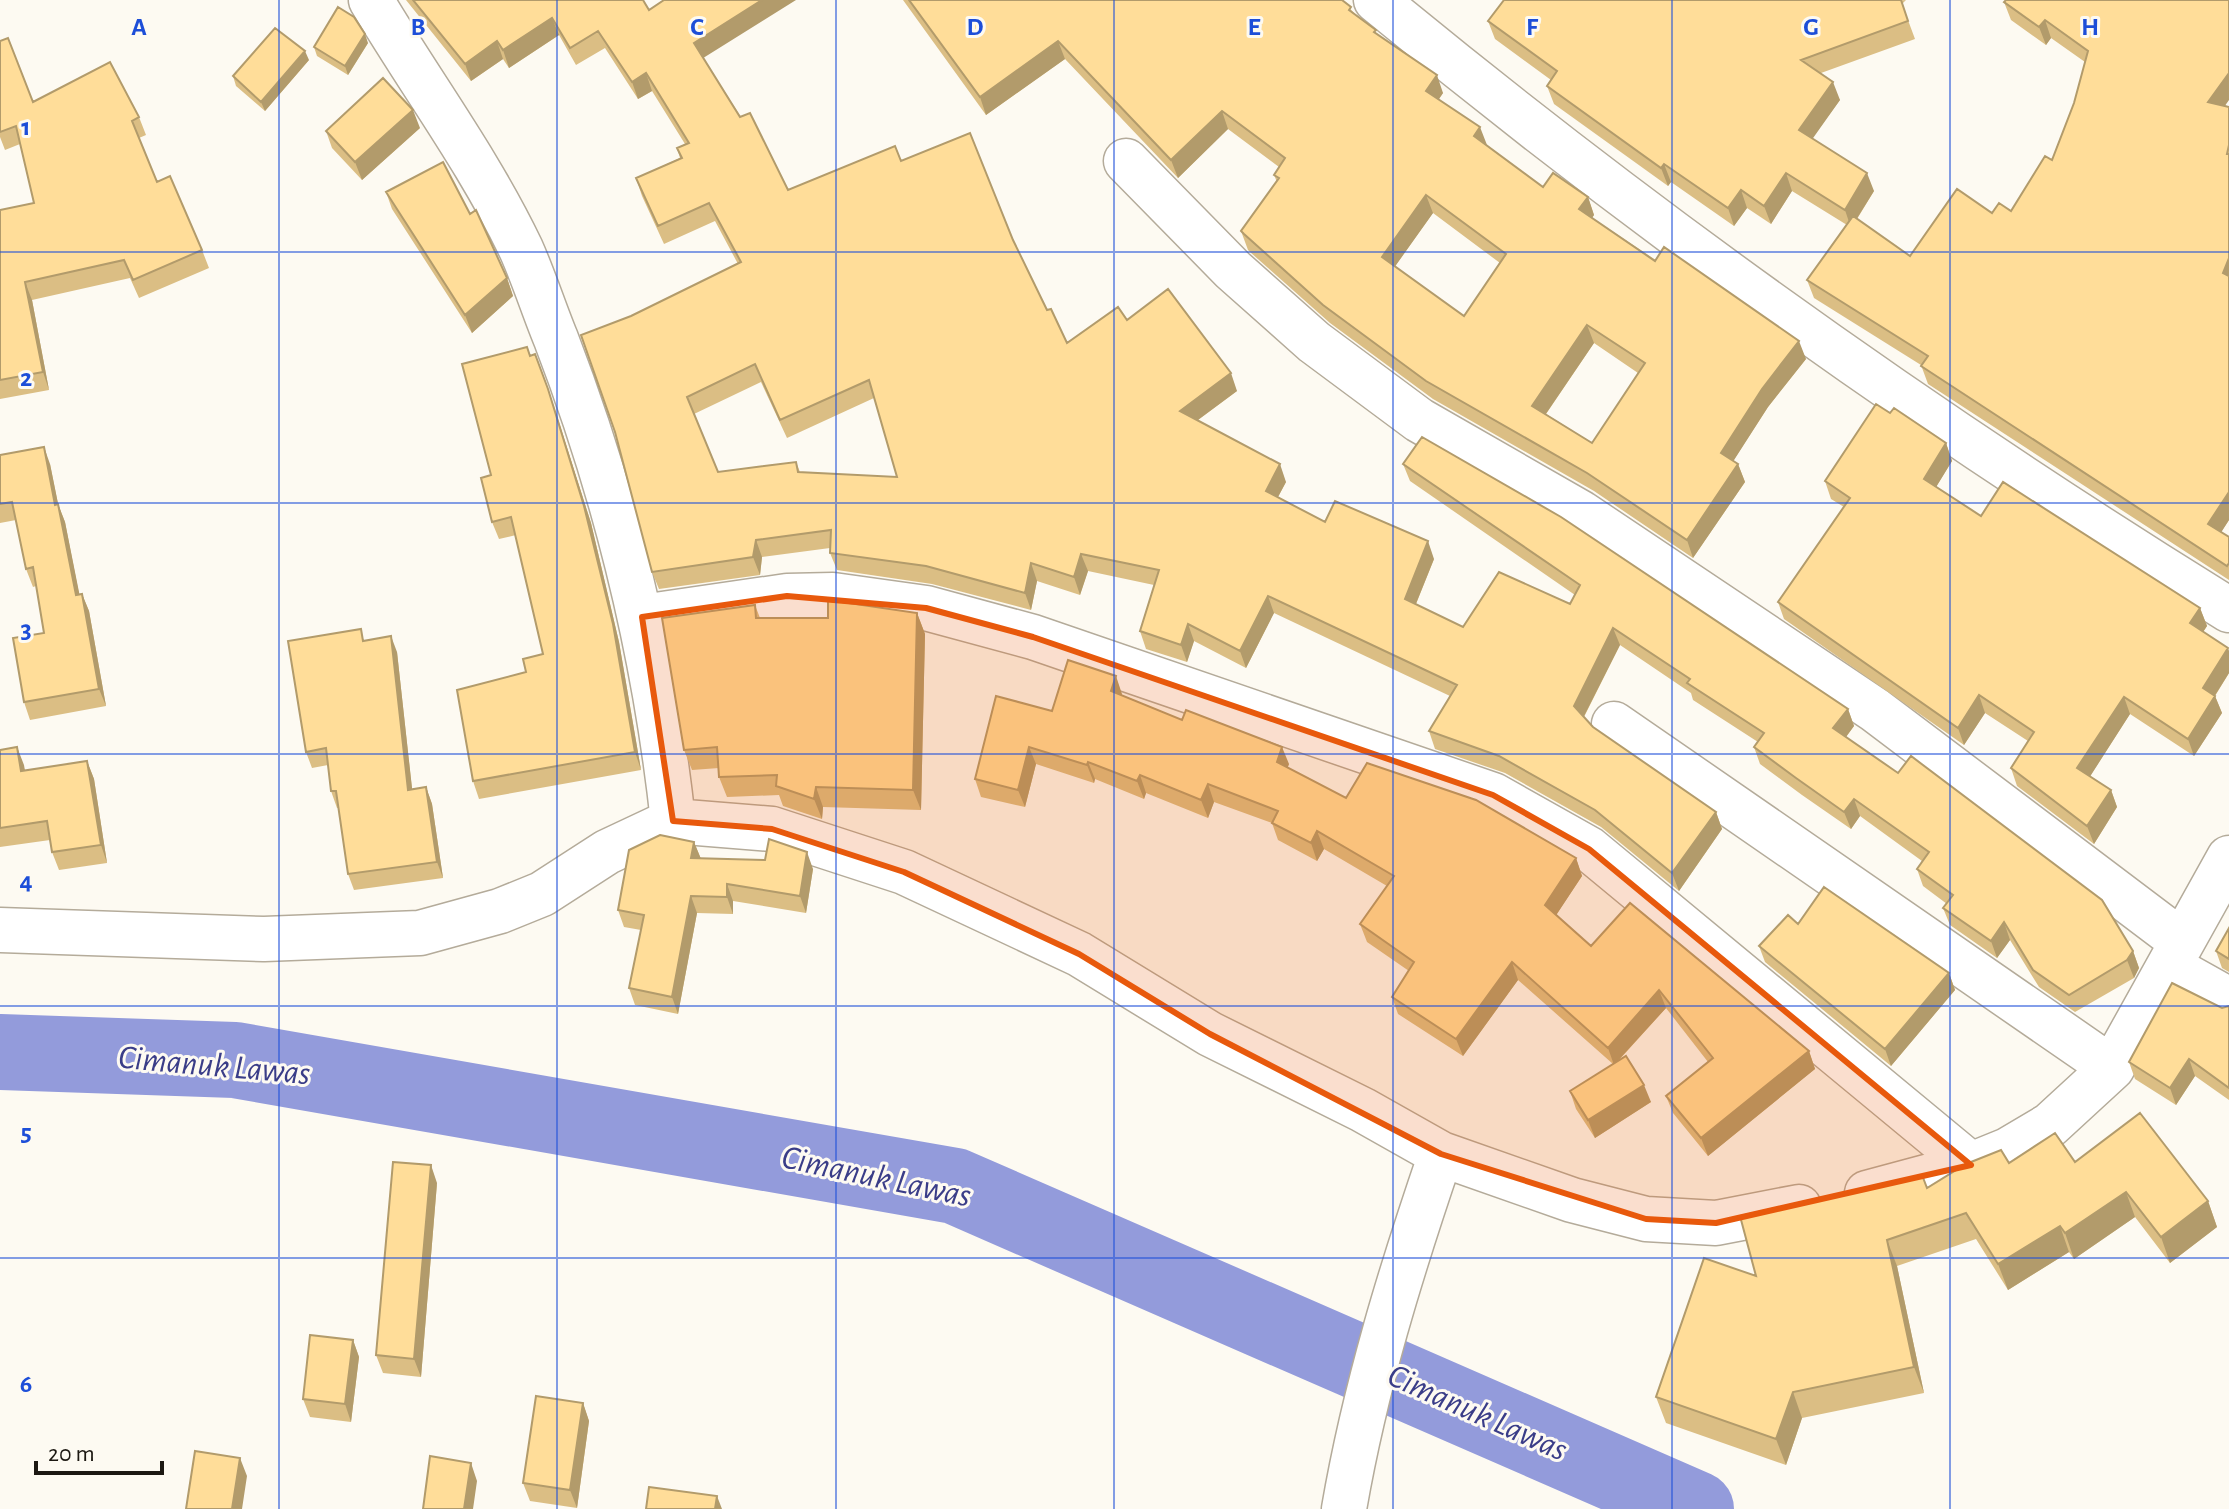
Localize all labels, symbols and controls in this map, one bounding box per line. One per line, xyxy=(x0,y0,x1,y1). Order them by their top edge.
text: A xyxy=(131,14,147,40)
text: B xyxy=(410,14,426,40)
text: C xyxy=(690,14,704,40)
text: D xyxy=(966,14,984,40)
text: E xyxy=(1247,14,1261,40)
text: F xyxy=(1526,14,1539,40)
text: G xyxy=(1803,14,1819,40)
text: H xyxy=(2081,14,2099,40)
text: 1 xyxy=(21,114,31,140)
text: 2 xyxy=(20,365,32,391)
text: 3 xyxy=(20,617,32,643)
text: 4 xyxy=(19,868,33,894)
water label: Cimanuk Lawas xyxy=(117,1041,311,1091)
text: 5 xyxy=(20,1120,32,1146)
water label: Cimanuk Lawas xyxy=(778,1140,974,1214)
water label: Cimanuk Lawas xyxy=(1382,1358,1572,1468)
text: 6 xyxy=(20,1371,32,1397)
scale bar xyxy=(36,1425,162,1475)
text: 20 m xyxy=(48,1442,95,1466)

